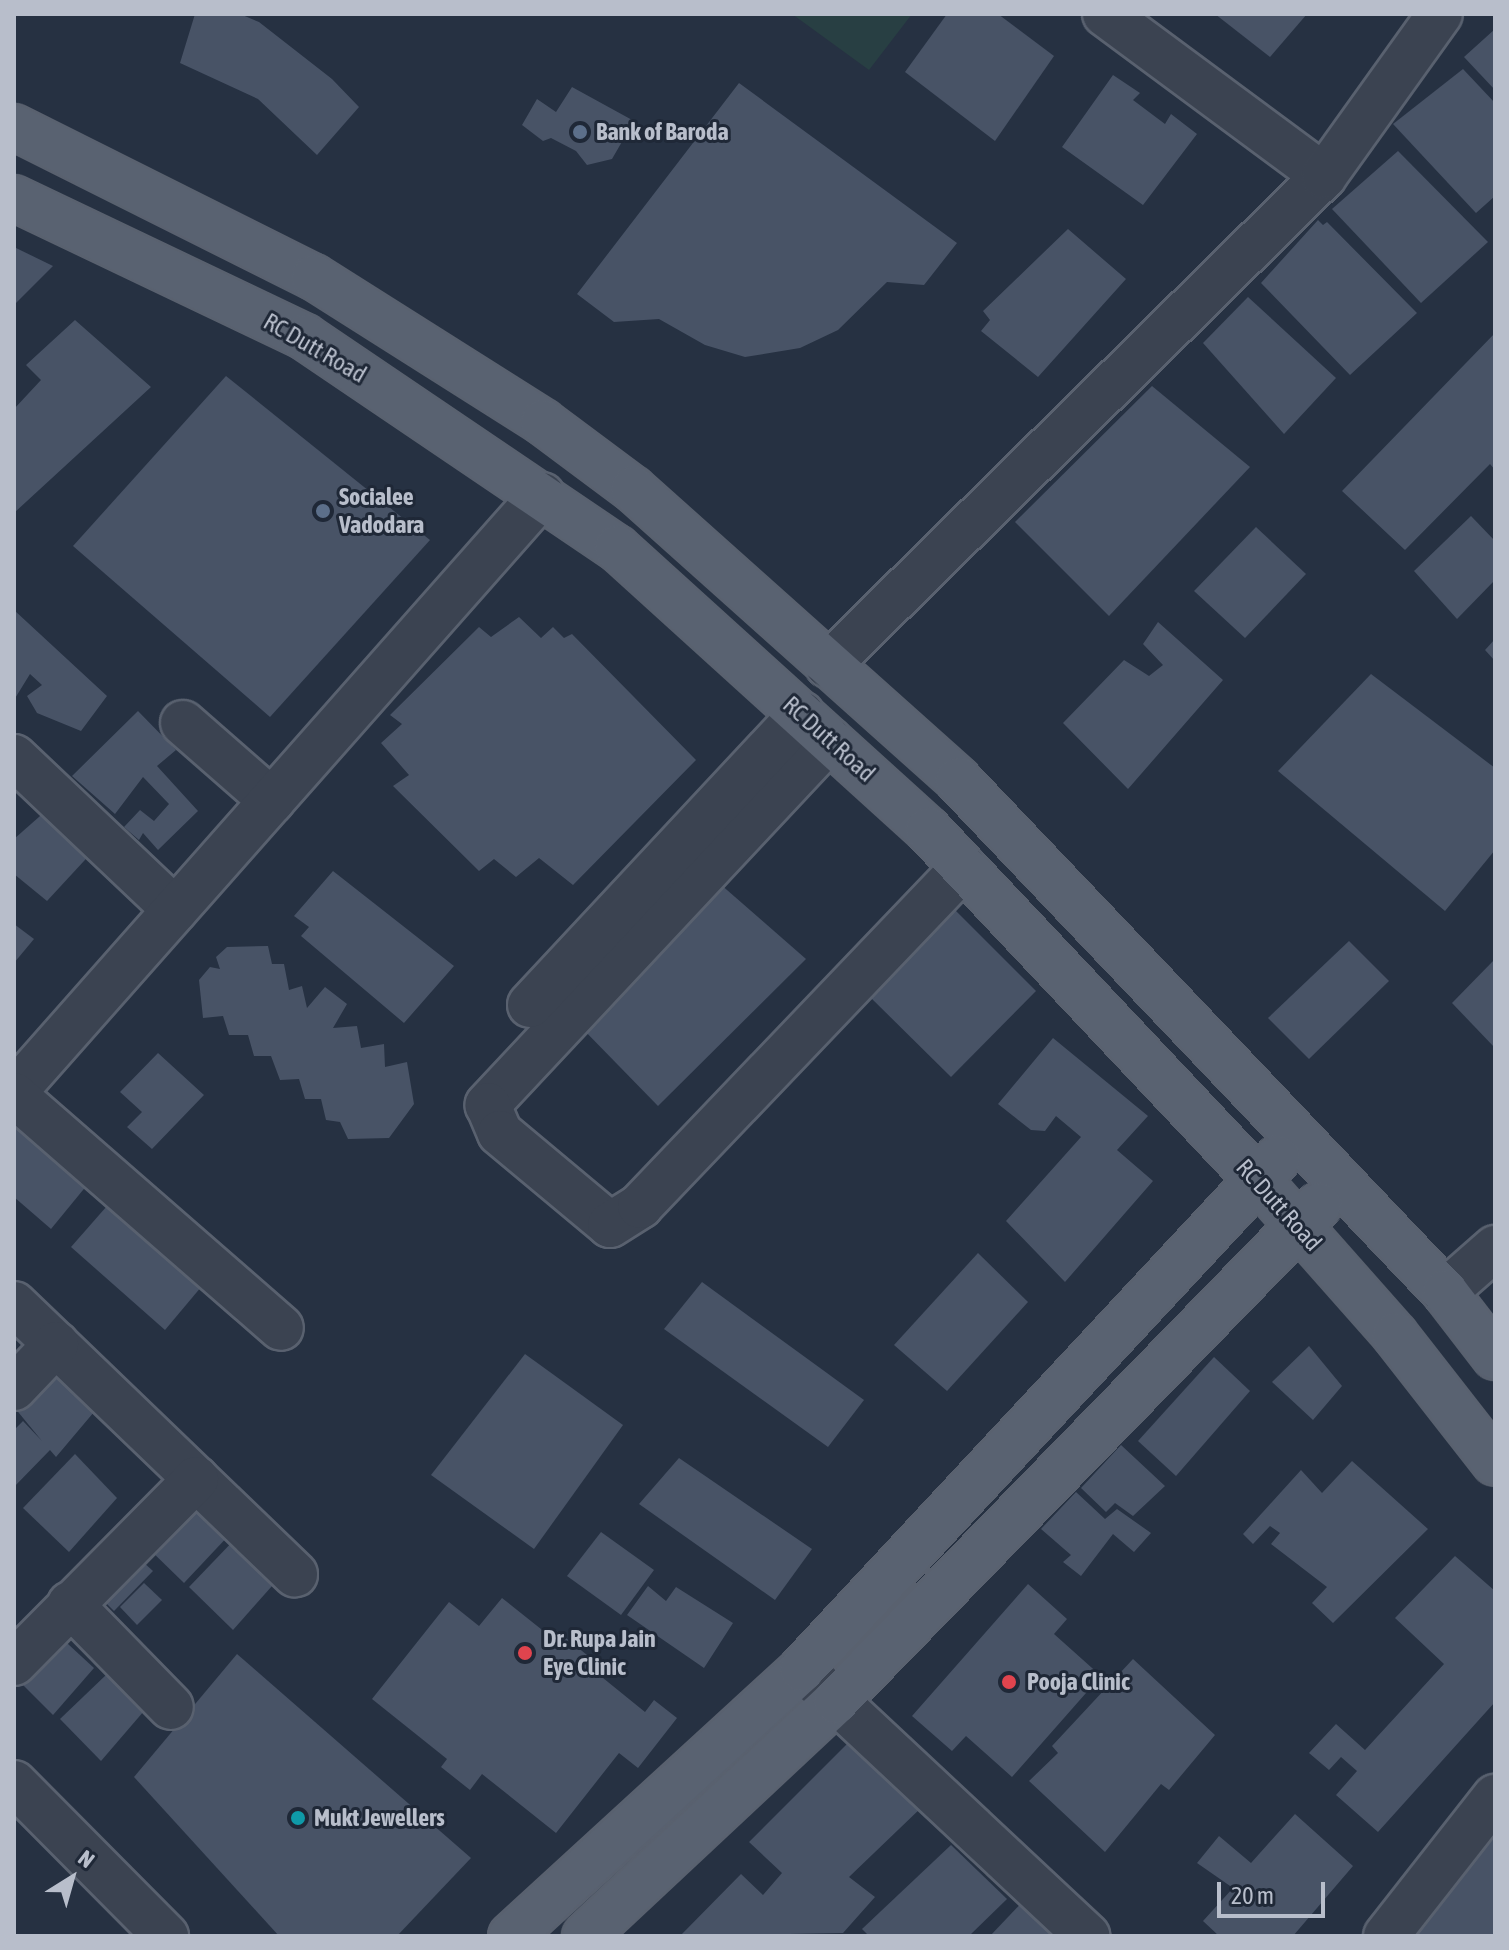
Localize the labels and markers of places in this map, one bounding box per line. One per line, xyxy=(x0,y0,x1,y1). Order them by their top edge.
place label: Bank of Baroda xyxy=(596,118,729,146)
marker: Bank of Baroda xyxy=(571,123,589,141)
place label: Socialee Vadodara xyxy=(339,483,424,539)
marker: Socialee Vadodara xyxy=(314,502,332,520)
place label: Dr. Rupa Jain Eye Clinic xyxy=(543,1625,656,1681)
marker: Dr. Rupa Jain Eye Clinic xyxy=(514,1642,536,1664)
place label: Pooja Clinic xyxy=(1027,1668,1130,1696)
marker: Pooja Clinic xyxy=(998,1671,1020,1693)
place label: Mukt Jewellers xyxy=(314,1804,445,1832)
marker: Mukt Jewellers xyxy=(289,1809,307,1827)

